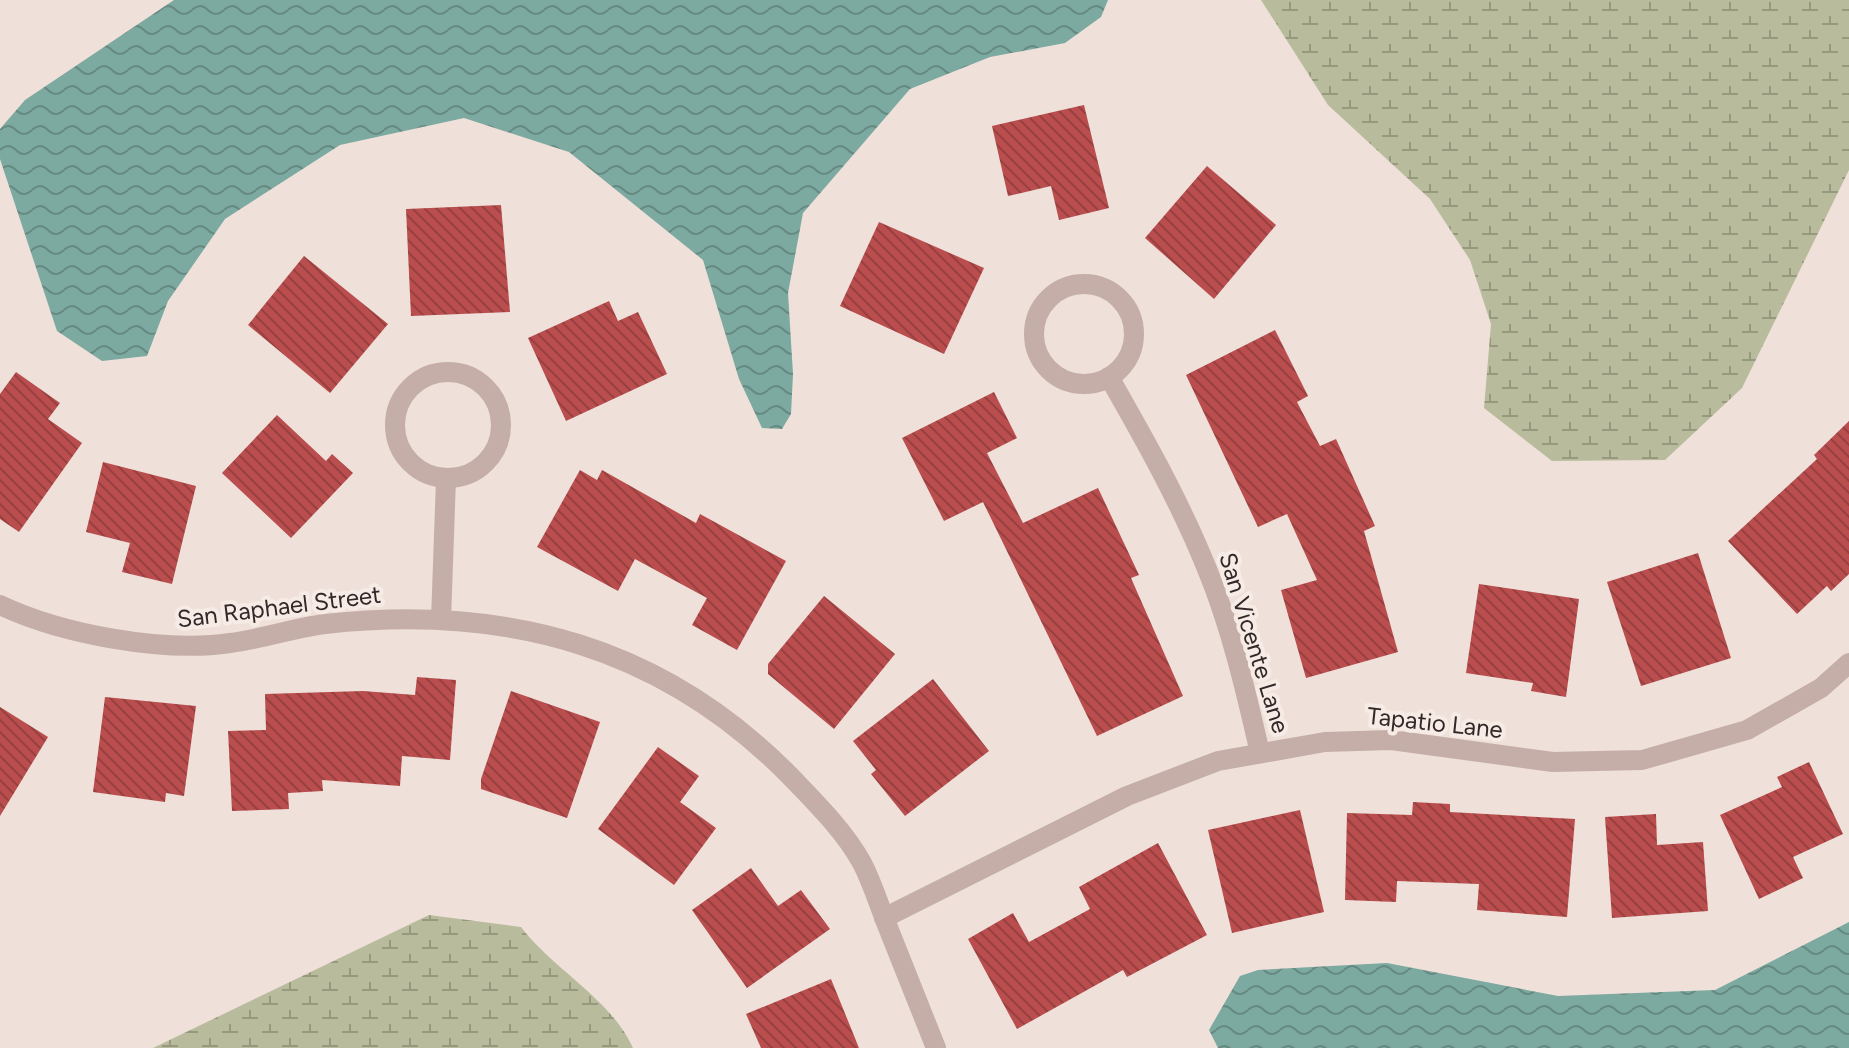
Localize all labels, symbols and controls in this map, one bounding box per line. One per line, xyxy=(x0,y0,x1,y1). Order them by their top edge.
street label: San Vicente Lane xyxy=(1213,549,1296,737)
street label: San Raphael Street xyxy=(175,580,382,633)
street label: Tapatio Lane xyxy=(1366,701,1504,744)

